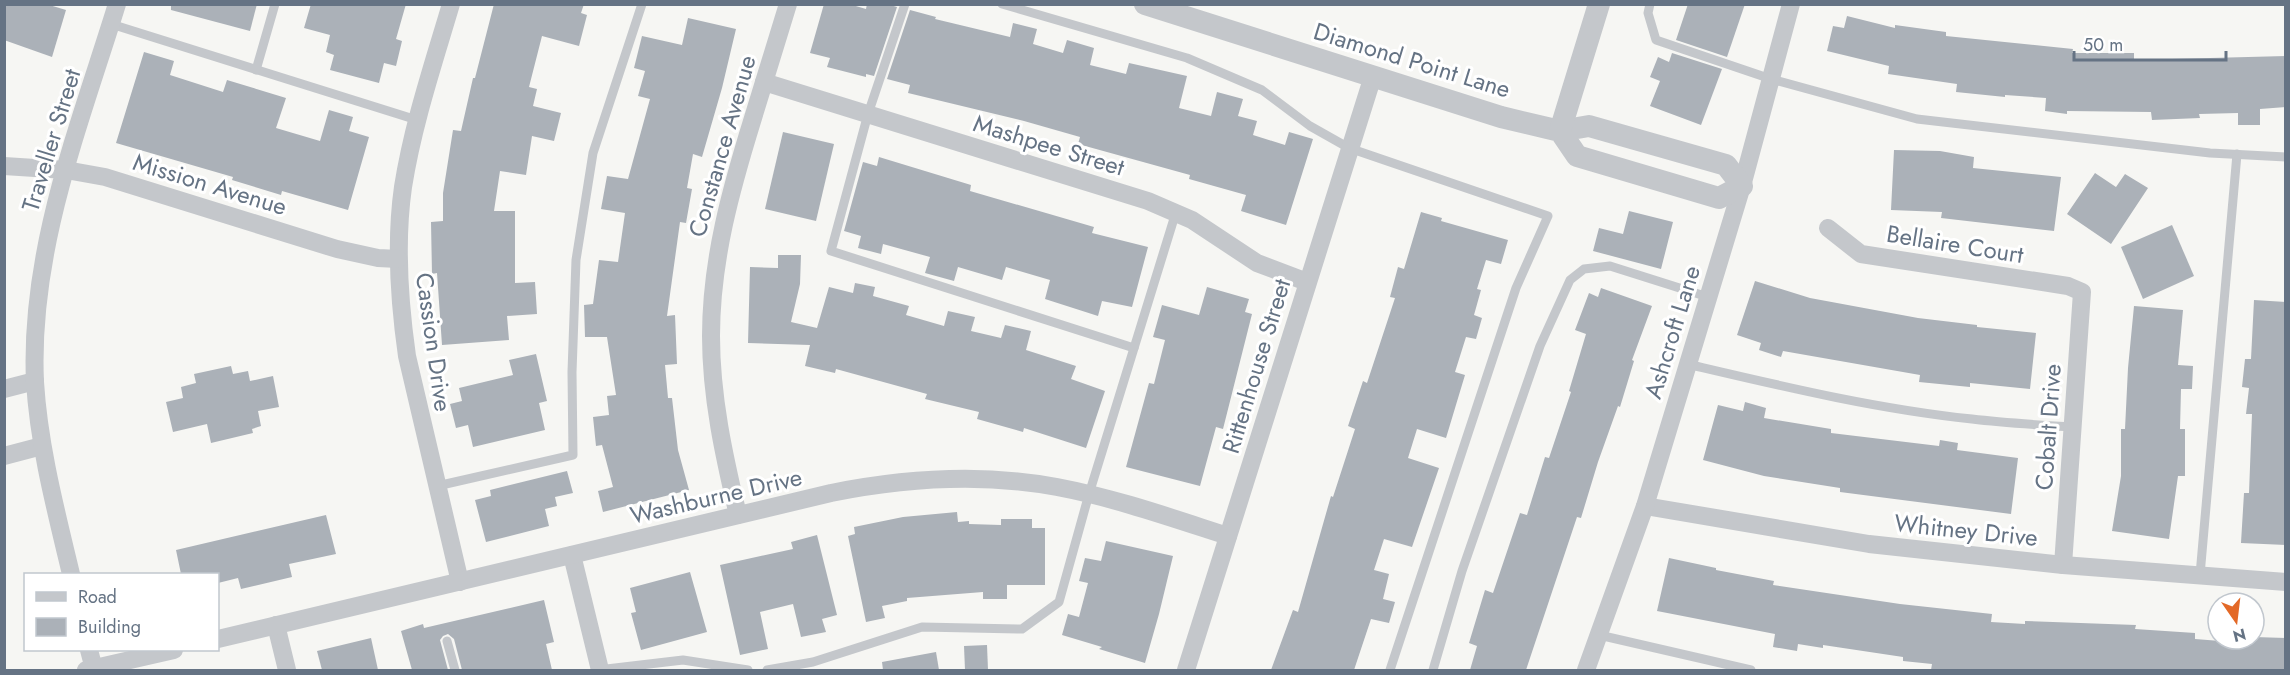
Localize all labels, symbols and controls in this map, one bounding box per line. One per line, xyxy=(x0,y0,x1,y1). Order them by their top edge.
street label: Diamond Point Lane xyxy=(1309,13,1515,107)
scale bar xyxy=(2074,24,2226,62)
text: 50 m xyxy=(2083,32,2123,58)
street label: Constance Avenue xyxy=(679,51,765,241)
street label: Traveller Street xyxy=(13,64,89,216)
street label: Mashpee Street xyxy=(969,105,1129,185)
street label: Mission Avenue xyxy=(129,144,291,224)
street label: Bellaire Court xyxy=(1884,216,2026,272)
street label: Ashcroft Lane xyxy=(1635,261,1709,403)
street label: Cassion Drive xyxy=(407,270,461,414)
street label: Rittenhouse Street xyxy=(1213,274,1299,458)
street label: Cobalt Drive xyxy=(2026,363,2070,491)
street label: Washburne Drive xyxy=(627,459,805,533)
street label: Whitney Drive xyxy=(1893,505,2039,555)
legend xyxy=(24,573,219,651)
text: Road xyxy=(78,584,117,610)
north arrow xyxy=(2206,591,2266,651)
text: Building xyxy=(78,614,141,640)
text: N xyxy=(2231,622,2248,648)

